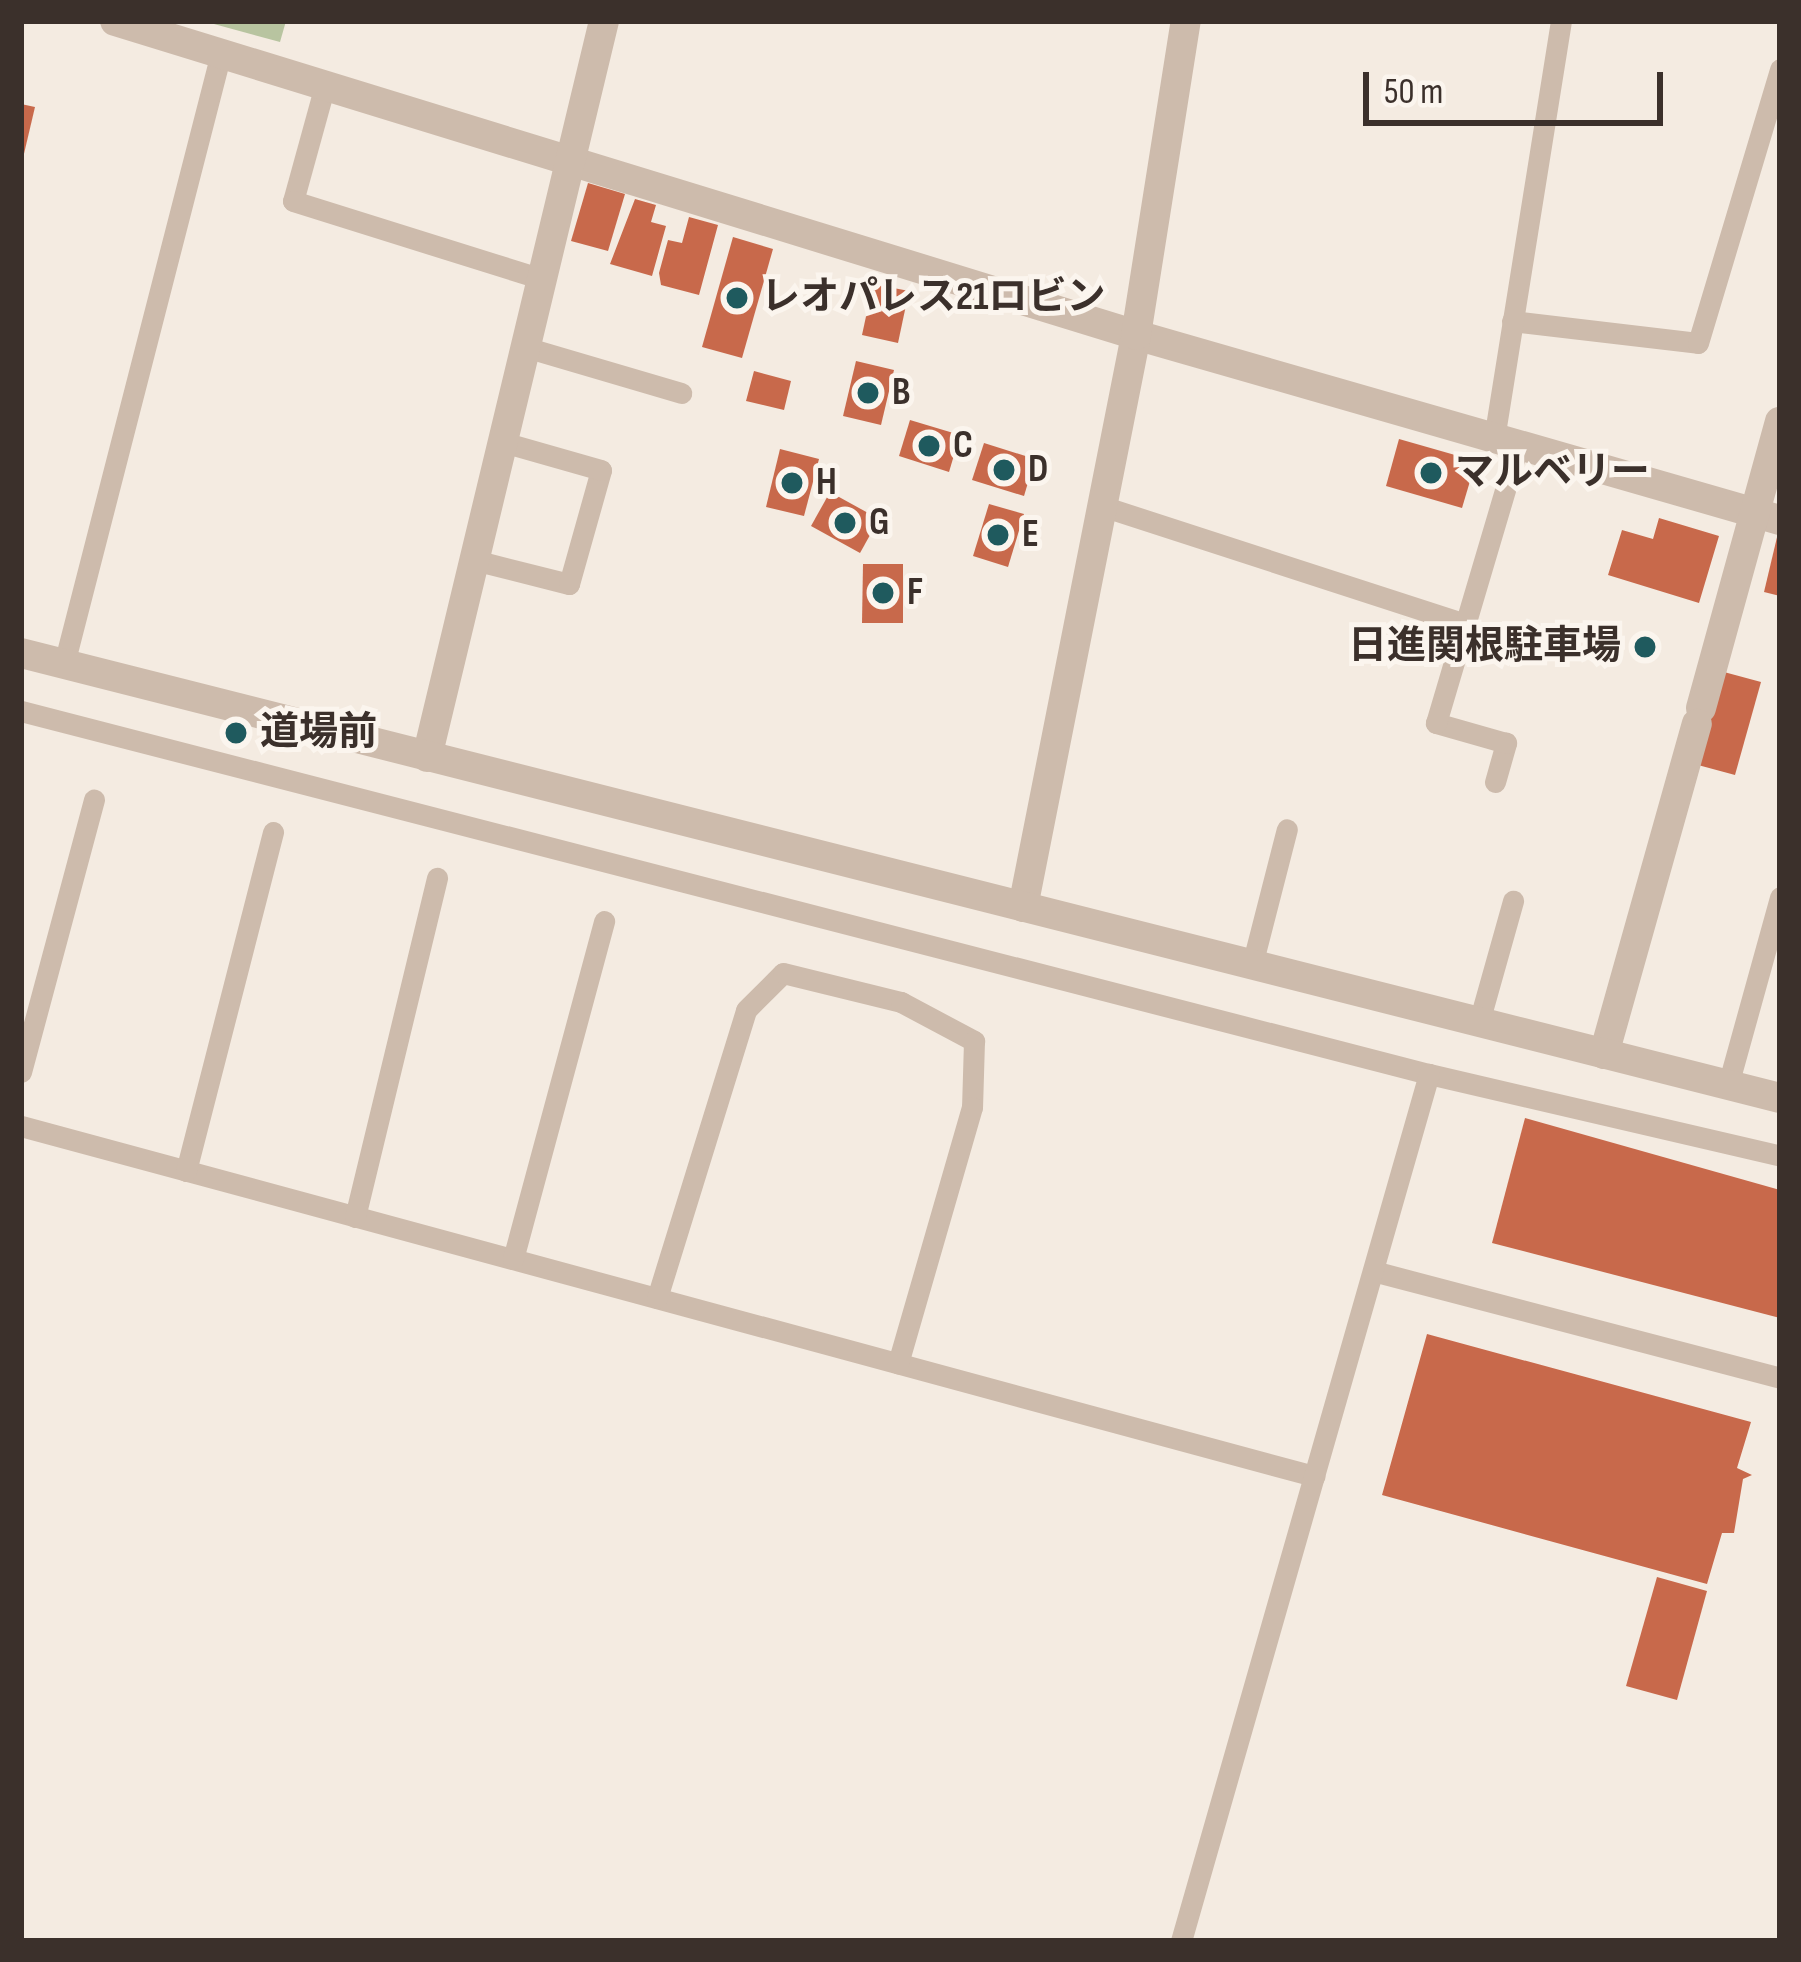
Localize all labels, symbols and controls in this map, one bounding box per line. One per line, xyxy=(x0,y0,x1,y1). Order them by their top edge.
scale bar xyxy=(1369,48,1669,122)
text: 50 m xyxy=(1384,71,1443,114)
place label: レオパレス21ロビン xyxy=(761,275,1105,321)
marker: レオパレス21ロビン xyxy=(724,285,750,311)
place label: B xyxy=(892,370,911,416)
marker: B xyxy=(855,380,881,406)
place label: C xyxy=(953,423,973,469)
marker: C xyxy=(916,433,942,459)
place label: D xyxy=(1028,447,1048,493)
place label: マルベリー xyxy=(1455,450,1650,496)
marker: D xyxy=(991,457,1017,483)
place label: H xyxy=(816,460,837,506)
marker: マルベリー xyxy=(1418,460,1444,486)
marker: H xyxy=(779,470,805,496)
place label: G xyxy=(869,500,889,546)
marker: G xyxy=(832,510,858,536)
place label: E xyxy=(1022,512,1039,558)
marker: E xyxy=(985,522,1011,548)
place label: F xyxy=(907,570,923,616)
marker: F xyxy=(870,580,896,606)
place label: 日進関根駐車場 xyxy=(1348,624,1621,670)
marker: 日進関根駐車場 xyxy=(1632,634,1658,660)
place label: 道場前 xyxy=(260,710,377,756)
marker: 道場前 xyxy=(223,720,249,746)

